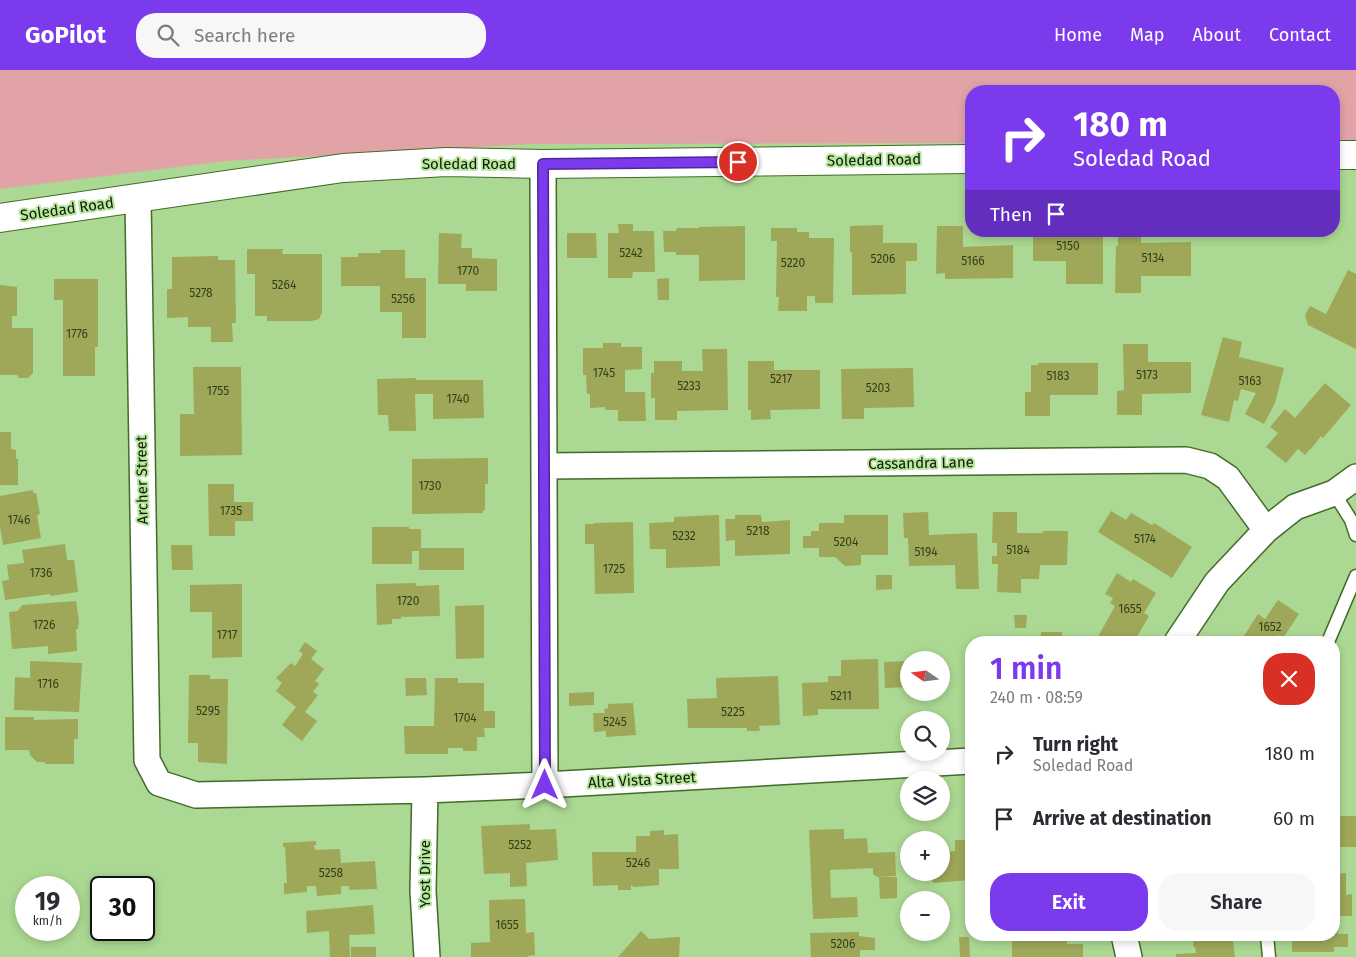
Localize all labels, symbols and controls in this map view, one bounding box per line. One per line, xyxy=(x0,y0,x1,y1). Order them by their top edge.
search box xyxy=(136,13,486,58)
text: GoPilot xyxy=(25,21,106,49)
icon: search xyxy=(154,21,182,49)
text: Search here xyxy=(194,24,295,47)
text: Home xyxy=(1054,24,1102,46)
text: Map xyxy=(1130,24,1164,46)
text: About xyxy=(1192,24,1241,46)
text: Contact xyxy=(1269,24,1331,46)
text: 180 m xyxy=(1073,103,1168,145)
icon: right xyxy=(990,105,1055,170)
pin xyxy=(717,141,759,183)
text: Soledad Road xyxy=(1073,145,1211,172)
icon: arrive xyxy=(724,148,752,176)
street label: Soledad Road xyxy=(827,150,921,170)
street label: Soledad Road xyxy=(422,155,516,173)
street label: Soledad Road xyxy=(19,194,115,224)
icon: arrive xyxy=(1042,200,1070,228)
text: Then xyxy=(990,203,1032,226)
house number: 5150 xyxy=(1056,239,1080,253)
house number: 5242 xyxy=(619,246,643,260)
house number: 5134 xyxy=(1142,251,1165,265)
house number: 5206 xyxy=(871,252,895,266)
house number: 5166 xyxy=(961,254,985,268)
house number: 5220 xyxy=(781,256,806,270)
house number: 1770 xyxy=(457,264,480,278)
house number: 5264 xyxy=(272,278,297,292)
house number: 5278 xyxy=(189,286,213,300)
house number: 5256 xyxy=(391,292,415,306)
house number: 1776 xyxy=(66,327,88,341)
house number: 1745 xyxy=(593,366,615,380)
house number: 5173 xyxy=(1136,368,1158,382)
house number: 5183 xyxy=(1046,369,1070,383)
house number: 5217 xyxy=(770,372,792,386)
house number: 5163 xyxy=(1239,374,1261,388)
house number: 5233 xyxy=(677,379,701,393)
house number: 5203 xyxy=(866,381,890,395)
house number: 1755 xyxy=(207,384,229,398)
house number: 1740 xyxy=(446,392,470,406)
street label: Archer Street xyxy=(132,435,152,524)
street label: Cassandra Lane xyxy=(868,453,974,473)
house number: 1730 xyxy=(418,479,442,493)
house number: 1735 xyxy=(220,504,242,518)
house number: 1746 xyxy=(8,513,30,527)
house number: 5218 xyxy=(746,524,770,538)
house number: 5232 xyxy=(672,529,696,543)
house number: 5174 xyxy=(1134,532,1157,546)
house number: 5204 xyxy=(834,535,859,549)
house number: 5184 xyxy=(1006,543,1030,557)
house number: 5194 xyxy=(914,545,938,559)
house number: 1725 xyxy=(603,562,625,576)
house number: 1736 xyxy=(30,566,52,580)
house number: 1720 xyxy=(397,594,420,608)
house number: 1655 xyxy=(1118,602,1142,616)
house number: 1726 xyxy=(33,618,55,632)
house number: 1652 xyxy=(1258,620,1282,634)
house number: 1717 xyxy=(217,628,237,642)
north arrow xyxy=(900,651,950,701)
map controls xyxy=(900,651,950,941)
text: 1 min xyxy=(990,651,1062,687)
button: close xyxy=(1263,653,1315,705)
house number: 1716 xyxy=(37,677,59,691)
text: 240 m · 08:59 xyxy=(990,688,1083,707)
house number: 5211 xyxy=(830,689,852,703)
house number: 5295 xyxy=(196,704,220,718)
house number: 5225 xyxy=(721,705,745,719)
house number: 1704 xyxy=(453,711,477,725)
button: search xyxy=(900,711,950,761)
house number: 5245 xyxy=(603,715,627,729)
text: Turn right xyxy=(1033,733,1118,756)
icon: right xyxy=(990,740,1018,768)
text: 180 m xyxy=(1264,742,1315,765)
text: Soledad Road xyxy=(1033,756,1133,775)
position arrow xyxy=(518,758,570,810)
street label: Alta Vista Street xyxy=(588,768,697,792)
button: layers xyxy=(900,771,950,821)
icon: arrive xyxy=(990,805,1018,833)
text: Arrive at destination xyxy=(1033,807,1212,830)
text: 60 m xyxy=(1273,807,1315,830)
button: + xyxy=(900,831,950,881)
house number: 5252 xyxy=(508,838,532,852)
street label: Yost Drive xyxy=(416,840,434,908)
house number: 5246 xyxy=(626,856,650,870)
house number: 5258 xyxy=(319,866,344,880)
button: Exit xyxy=(990,873,1148,931)
button: Share xyxy=(1158,873,1315,931)
speed limit sign: 30 xyxy=(90,876,155,941)
text: 19 xyxy=(35,887,60,917)
button: − xyxy=(900,891,950,941)
text: km/h xyxy=(33,914,62,928)
house number: 1655 xyxy=(495,918,519,932)
house number: 5206 xyxy=(831,937,855,951)

